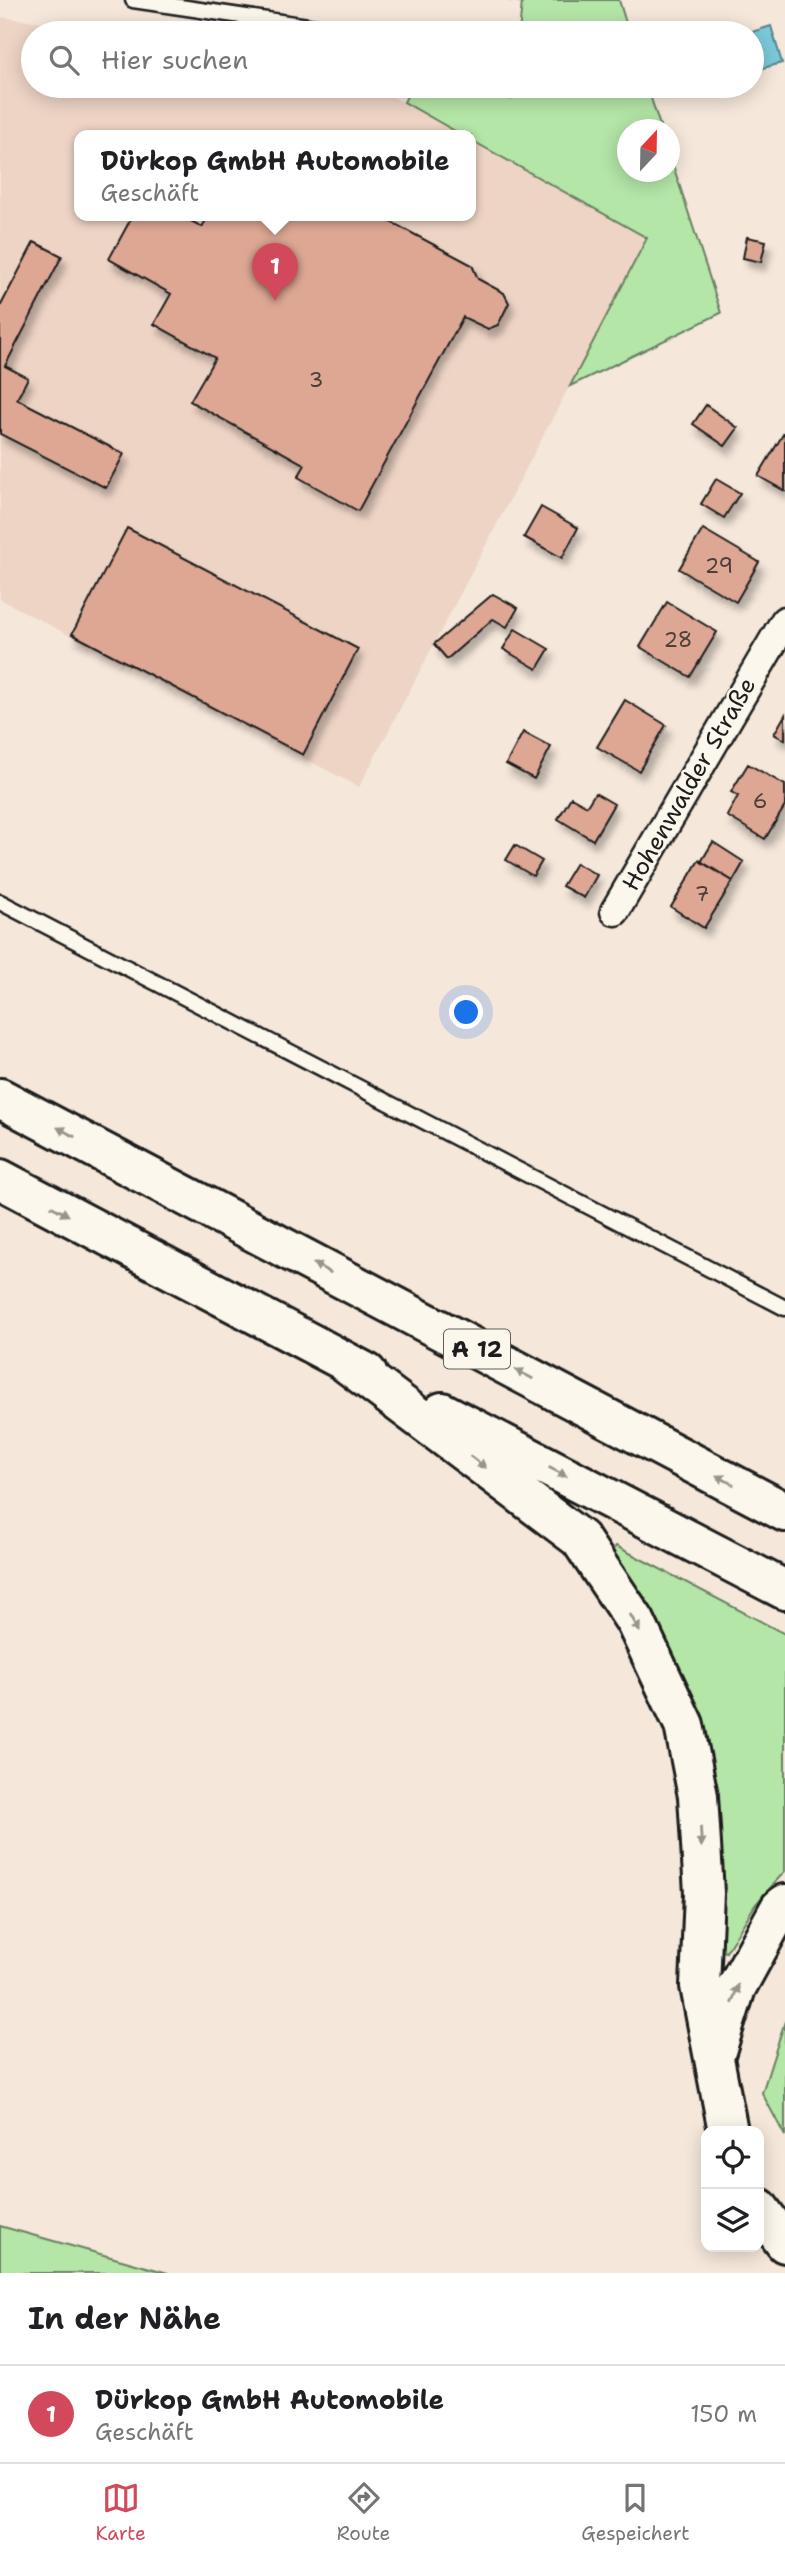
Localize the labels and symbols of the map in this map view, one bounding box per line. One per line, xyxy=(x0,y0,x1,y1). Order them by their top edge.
north arrow xyxy=(617,119,680,182)
pin: 1 xyxy=(252,243,298,301)
house number: 3 xyxy=(309,366,323,394)
house number: 29 xyxy=(705,552,733,580)
house number: 28 xyxy=(664,626,692,654)
street label: Hohenwalder Straße xyxy=(615,672,763,896)
house number: 6 xyxy=(753,787,767,815)
house number: 7 xyxy=(695,880,709,908)
your location xyxy=(449,995,483,1029)
one-way arrow xyxy=(55,1127,75,1139)
one-way arrow xyxy=(50,1205,70,1217)
one-way arrow xyxy=(312,1262,332,1274)
road number: A 12 xyxy=(444,1330,510,1368)
one-way arrow xyxy=(514,1368,533,1380)
one-way arrow xyxy=(469,1455,487,1469)
one-way arrow xyxy=(548,1467,568,1478)
one-way arrow xyxy=(715,1474,734,1486)
one-way arrow xyxy=(629,1613,641,1632)
one-way arrow xyxy=(696,1827,707,1849)
one-way arrow xyxy=(730,1984,741,2005)

